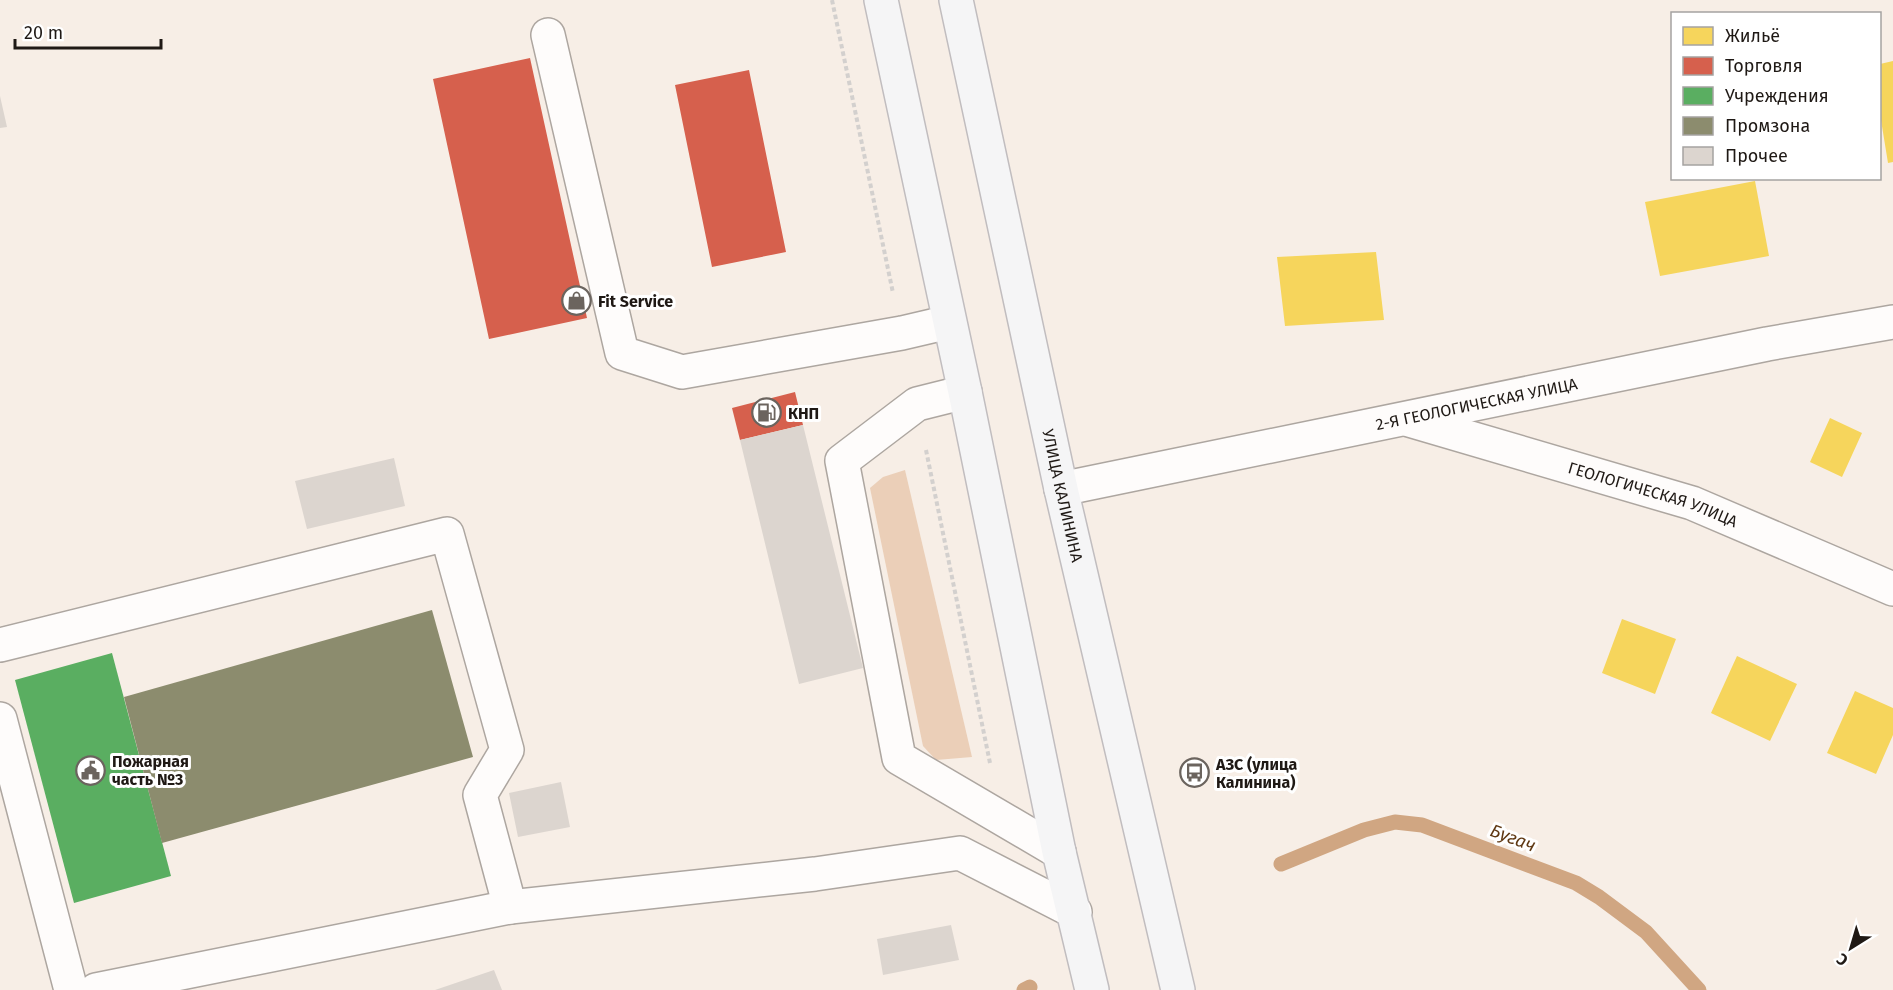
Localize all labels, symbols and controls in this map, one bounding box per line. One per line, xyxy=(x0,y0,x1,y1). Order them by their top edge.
scale bar xyxy=(15,12,160,50)
legend xyxy=(1671,12,1881,180)
text: 20 m xyxy=(24,22,63,44)
text: Жильё xyxy=(1725,25,1780,47)
text: Торговля xyxy=(1725,55,1803,77)
text: Учреждения xyxy=(1725,85,1829,107)
text: Промзона xyxy=(1725,115,1810,137)
text: Прочее xyxy=(1725,145,1788,167)
shop icon: Fit Service xyxy=(561,285,593,317)
place label: Fit Service xyxy=(598,292,673,311)
street label: 2-Я ГЕОЛОГИЧЕСКАЯ УЛИЦА xyxy=(1374,374,1580,434)
fuel station icon: КНП xyxy=(751,397,783,429)
place label: КНП xyxy=(788,404,819,423)
street label: УЛИЦА КАЛИНИНА xyxy=(1039,427,1087,565)
street label: ГЕОЛОГИЧЕСКАЯ УЛИЦА xyxy=(1566,458,1741,531)
place label: Пожарная часть №3 xyxy=(112,752,189,789)
public building icon: Пожарная часть №3 xyxy=(75,754,107,786)
place label: АЗС (улица Калинина) xyxy=(1215,755,1297,792)
bus stop icon: АЗС (улица Калинина) xyxy=(1179,757,1211,789)
water label: Бугач xyxy=(1487,819,1539,857)
north arrow xyxy=(1821,918,1881,978)
text: С xyxy=(1832,949,1852,970)

